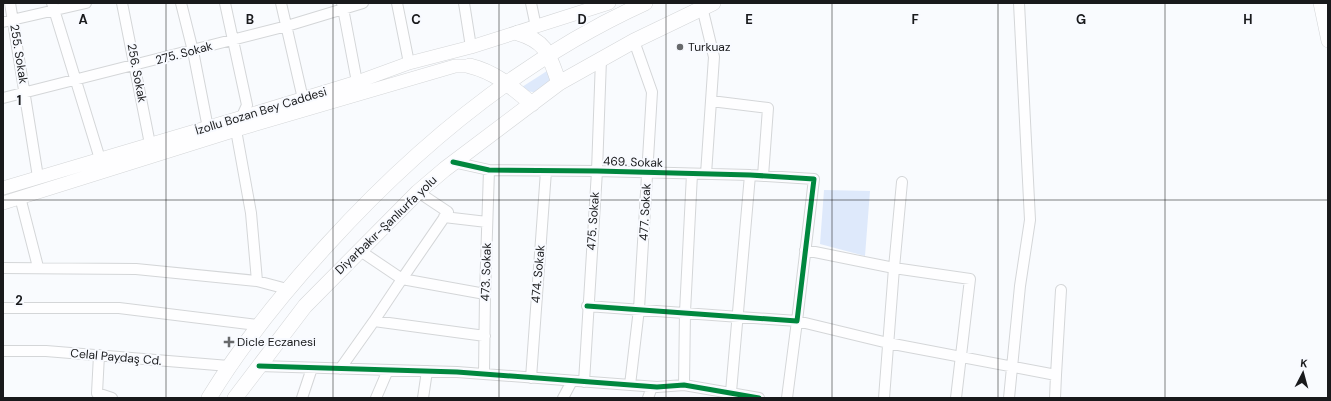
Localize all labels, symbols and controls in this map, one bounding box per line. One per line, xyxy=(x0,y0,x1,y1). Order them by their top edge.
text: A xyxy=(78,11,88,28)
text: B xyxy=(246,11,254,28)
text: C xyxy=(411,11,421,28)
text: D xyxy=(577,11,587,28)
text: E xyxy=(745,11,753,28)
text: F xyxy=(911,11,919,28)
text: G xyxy=(1076,11,1086,28)
text: H xyxy=(1243,11,1253,28)
street label: 255. Sokak xyxy=(6,23,32,85)
street label: 275. Sokak xyxy=(154,38,214,68)
place label: Turkuaz xyxy=(688,39,730,55)
street label: 256. Sokak xyxy=(123,42,151,104)
marker: Turkuaz xyxy=(675,42,685,52)
street label: İzollu Bozan Bey Caddesi xyxy=(193,83,329,139)
text: 1 xyxy=(17,92,21,109)
street label: 469. Sokak xyxy=(603,153,663,171)
street label: Diyarbakır-Şanlıurfa yolu xyxy=(332,172,440,278)
street label: 477. Sokak xyxy=(636,183,654,241)
street label: 475. Sokak xyxy=(583,191,603,251)
street label: 473. Sokak xyxy=(477,242,495,302)
street label: 474. Sokak xyxy=(527,244,549,304)
text: 2 xyxy=(15,292,23,309)
place label: Dicle Eczanesi xyxy=(237,334,316,350)
marker: Dicle Eczanesi xyxy=(224,337,234,347)
street label: Celal Paydaş Cd. xyxy=(70,345,162,369)
north arrow xyxy=(1283,353,1323,393)
text: K xyxy=(1300,356,1308,370)

